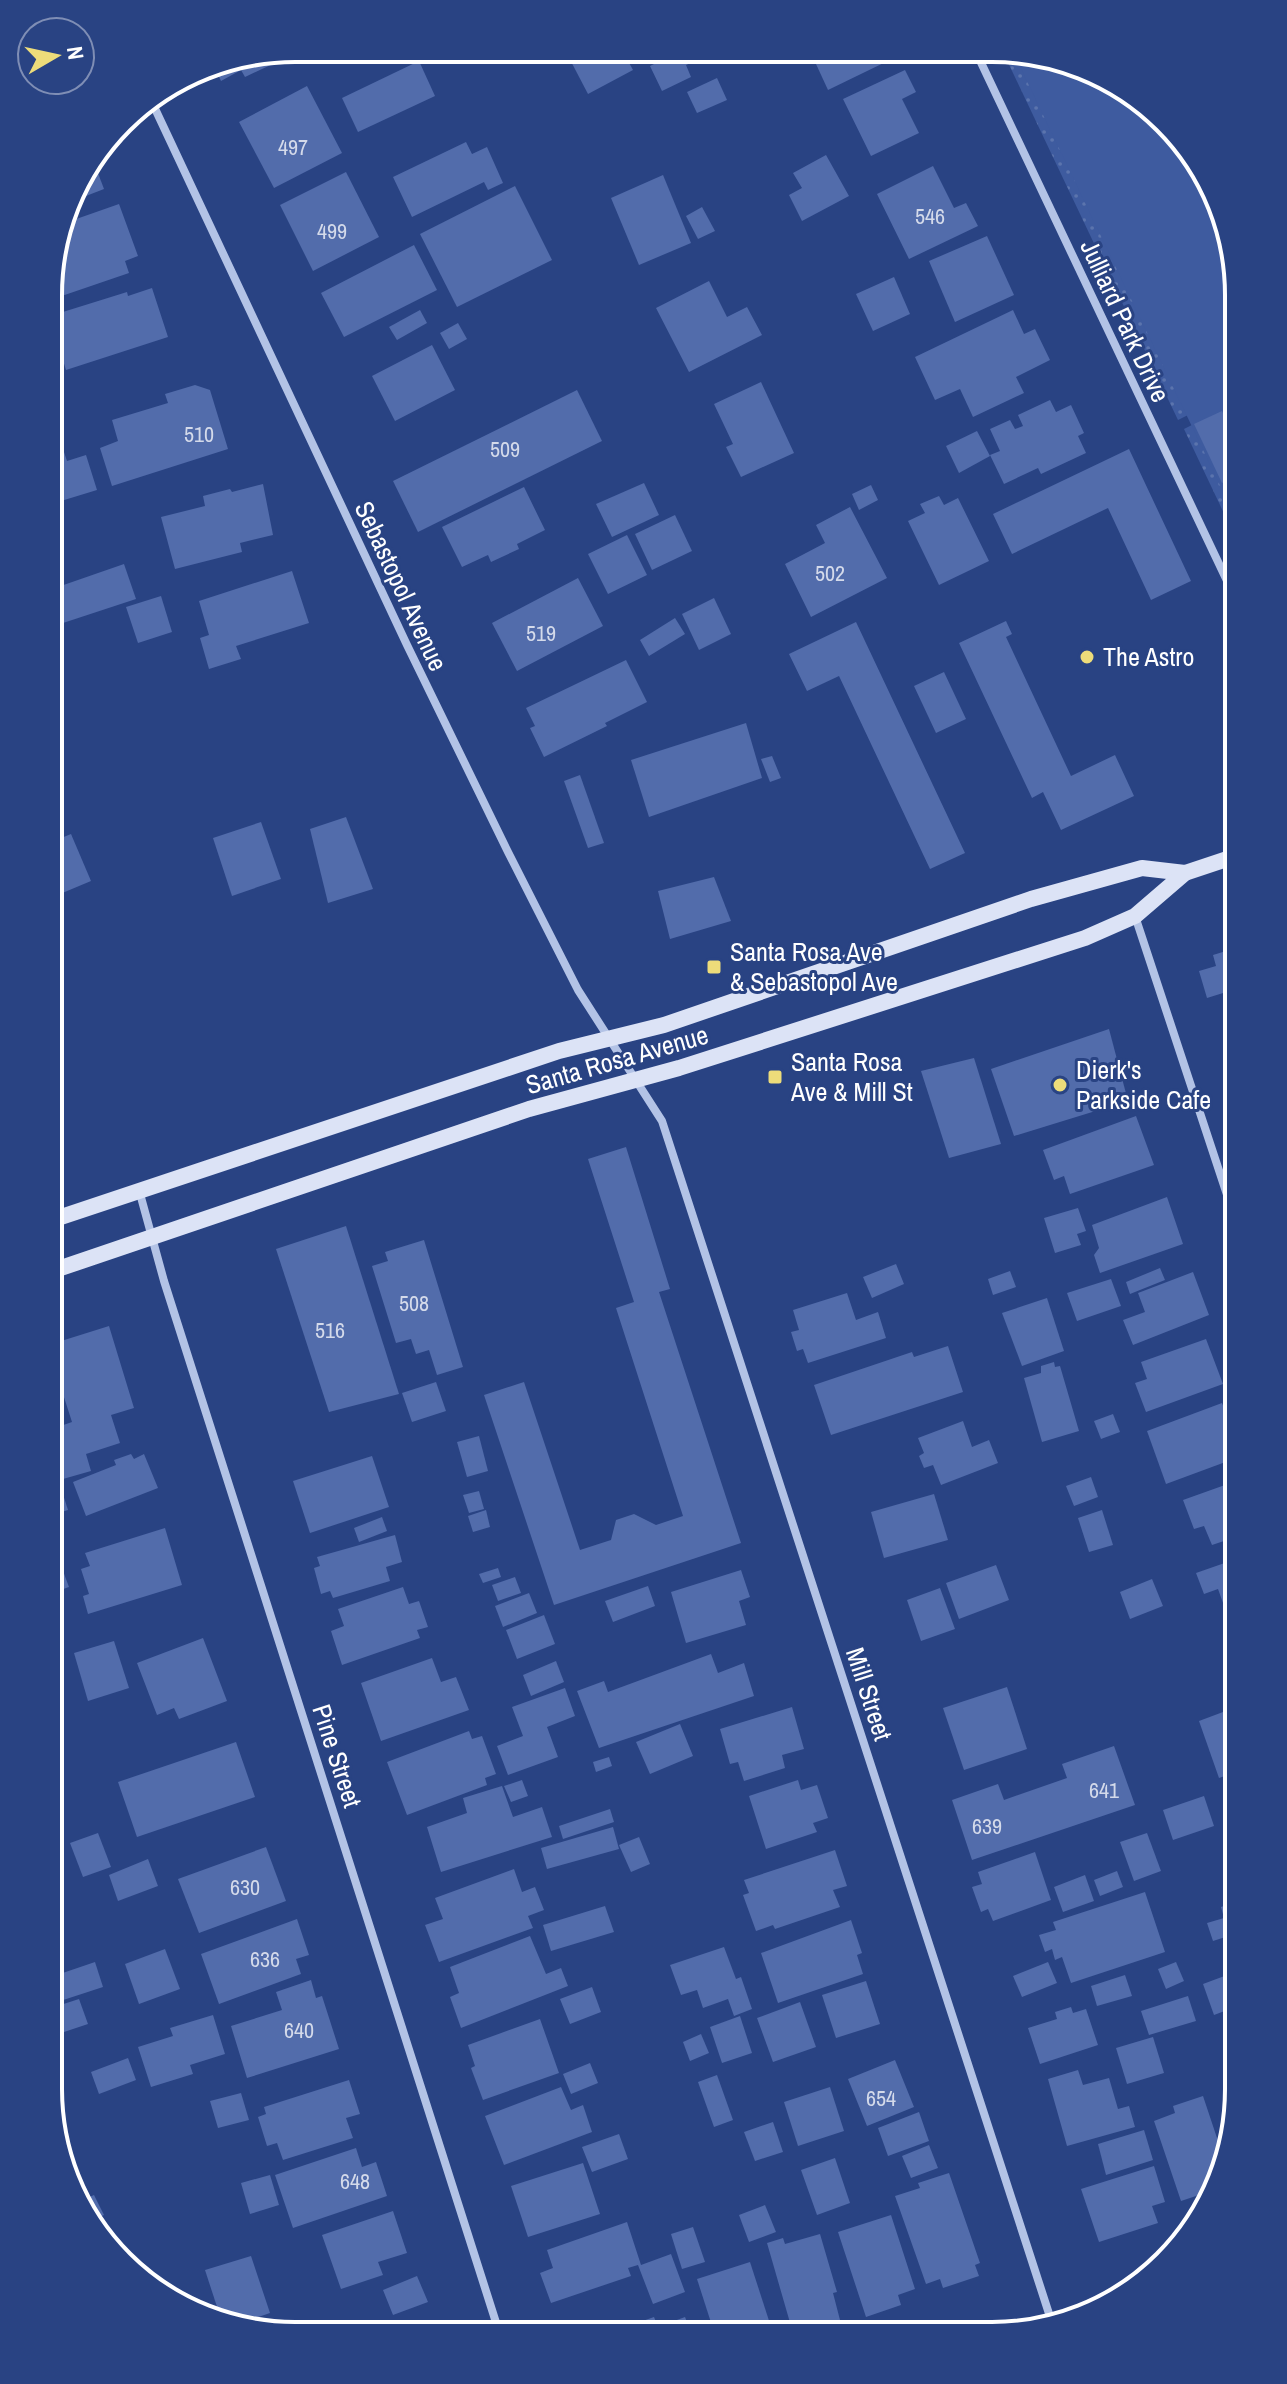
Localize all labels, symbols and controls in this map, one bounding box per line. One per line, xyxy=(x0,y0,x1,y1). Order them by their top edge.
north arrow xyxy=(16,16,96,96)
text: N xyxy=(60,44,92,62)
house number: 497 xyxy=(278,132,308,162)
house number: 546 xyxy=(915,201,945,231)
house number: 499 xyxy=(317,216,347,246)
street label: Julliard Park Drive xyxy=(1073,234,1178,408)
house number: 510 xyxy=(184,419,214,449)
house number: 509 xyxy=(490,434,520,464)
street label: Sebastopol Avenue xyxy=(347,495,456,676)
house number: 502 xyxy=(815,558,845,588)
house number: 519 xyxy=(526,618,556,648)
place label: The Astro xyxy=(1103,639,1194,674)
marker: The Astro xyxy=(1078,648,1096,666)
place label: Santa Rosa Ave & Sebastopol Ave xyxy=(730,934,898,999)
marker: Santa Rosa Ave & Sebastopol Ave xyxy=(705,958,723,976)
street label: Santa Rosa Avenue xyxy=(522,1017,712,1102)
place label: Santa Rosa Ave & Mill St xyxy=(790,1044,913,1109)
place label: Dierk's Parkside Cafe xyxy=(1076,1052,1211,1117)
marker: Santa Rosa Ave & Mill St xyxy=(766,1068,784,1086)
marker: Dierk's Parkside Cafe xyxy=(1051,1076,1069,1094)
house number: 508 xyxy=(399,1288,429,1318)
house number: 516 xyxy=(315,1315,345,1345)
street label: Mill Street xyxy=(838,1643,901,1745)
street label: Pine Street xyxy=(304,1700,371,1812)
house number: 641 xyxy=(1089,1775,1119,1805)
house number: 639 xyxy=(972,1811,1002,1841)
house number: 630 xyxy=(230,1872,260,1902)
house number: 636 xyxy=(250,1944,280,1974)
house number: 640 xyxy=(284,2015,314,2045)
house number: 654 xyxy=(866,2083,896,2113)
house number: 648 xyxy=(340,2166,370,2196)

